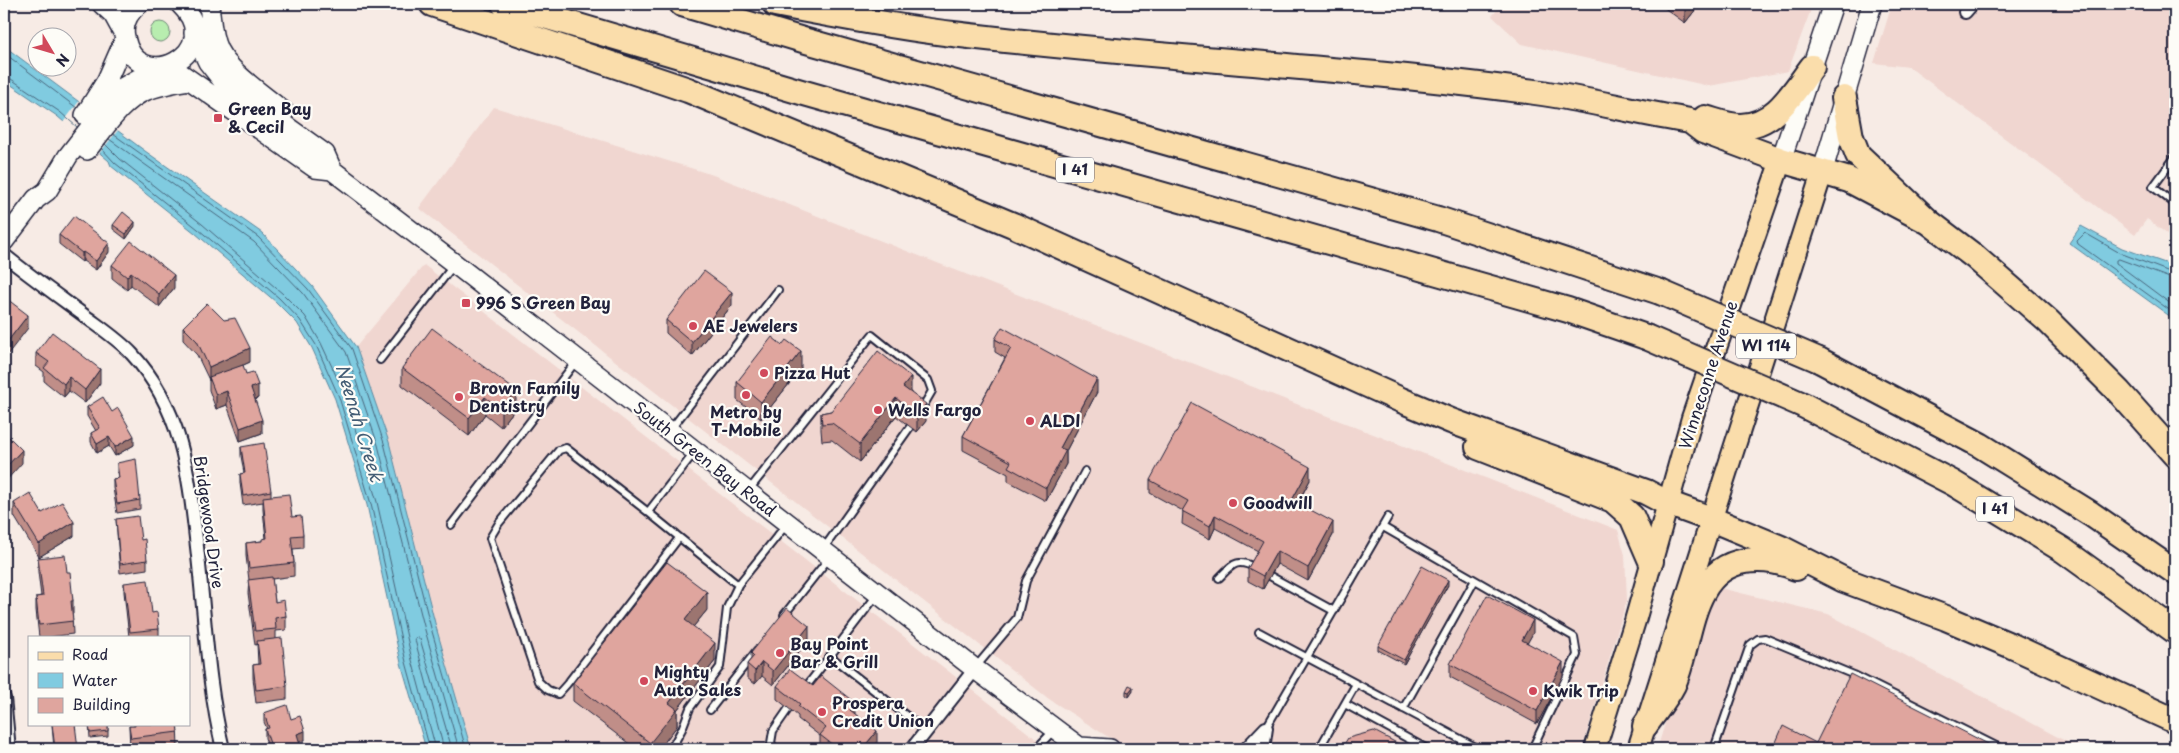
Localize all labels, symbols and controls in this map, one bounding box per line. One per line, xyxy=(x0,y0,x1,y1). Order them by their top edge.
north arrow xyxy=(28,28,78,78)
text: N xyxy=(51,49,74,71)
place label: Green Bay & Cecil xyxy=(228,96,311,138)
marker: Green Bay & Cecil xyxy=(212,112,224,124)
road number: I 41 xyxy=(1056,158,1094,182)
place label: 996 S Green Bay xyxy=(476,290,611,314)
marker: 996 S Green Bay xyxy=(460,297,472,309)
street label: Winneconne Avenue xyxy=(1672,297,1742,452)
place label: AE Jewelers xyxy=(702,313,798,337)
marker: AE Jewelers xyxy=(687,320,699,332)
road number: WI 114 xyxy=(1736,334,1796,358)
water label: Neenah Creek xyxy=(330,360,391,486)
place label: Pizza Hut xyxy=(774,360,851,384)
marker: Pizza Hut xyxy=(758,367,770,379)
place label: Brown Family Dentistry xyxy=(469,375,580,417)
marker: Metro by T-Mobile xyxy=(740,389,752,401)
marker: Brown Family Dentistry xyxy=(453,391,465,403)
street label: South Green Bay Road xyxy=(629,395,782,522)
place label: Wells Fargo xyxy=(888,397,982,421)
place label: Metro by T-Mobile xyxy=(710,399,782,441)
marker: Wells Fargo xyxy=(872,404,884,416)
place label: ALDI xyxy=(1039,408,1081,432)
marker: ALDI xyxy=(1024,415,1036,427)
street label: Bridgewood Drive xyxy=(189,454,231,590)
place label: Goodwill xyxy=(1243,490,1312,514)
road number: I 41 xyxy=(1976,496,2014,522)
marker: Goodwill xyxy=(1227,497,1239,509)
place label: Bay Point Bar & Grill xyxy=(790,631,878,673)
legend xyxy=(28,636,190,726)
text: Road xyxy=(72,642,108,665)
marker: Bay Point Bar & Grill xyxy=(774,647,786,659)
place label: Mighty Auto Sales xyxy=(654,659,742,701)
text: Water xyxy=(72,668,117,691)
marker: Mighty Auto Sales xyxy=(638,675,650,687)
place label: Kwik Trip xyxy=(1543,678,1619,702)
marker: Kwik Trip xyxy=(1527,685,1539,697)
place label: Prospera Credit Union xyxy=(832,690,934,732)
text: Building xyxy=(72,692,131,715)
marker: Prospera Credit Union xyxy=(816,706,828,718)

